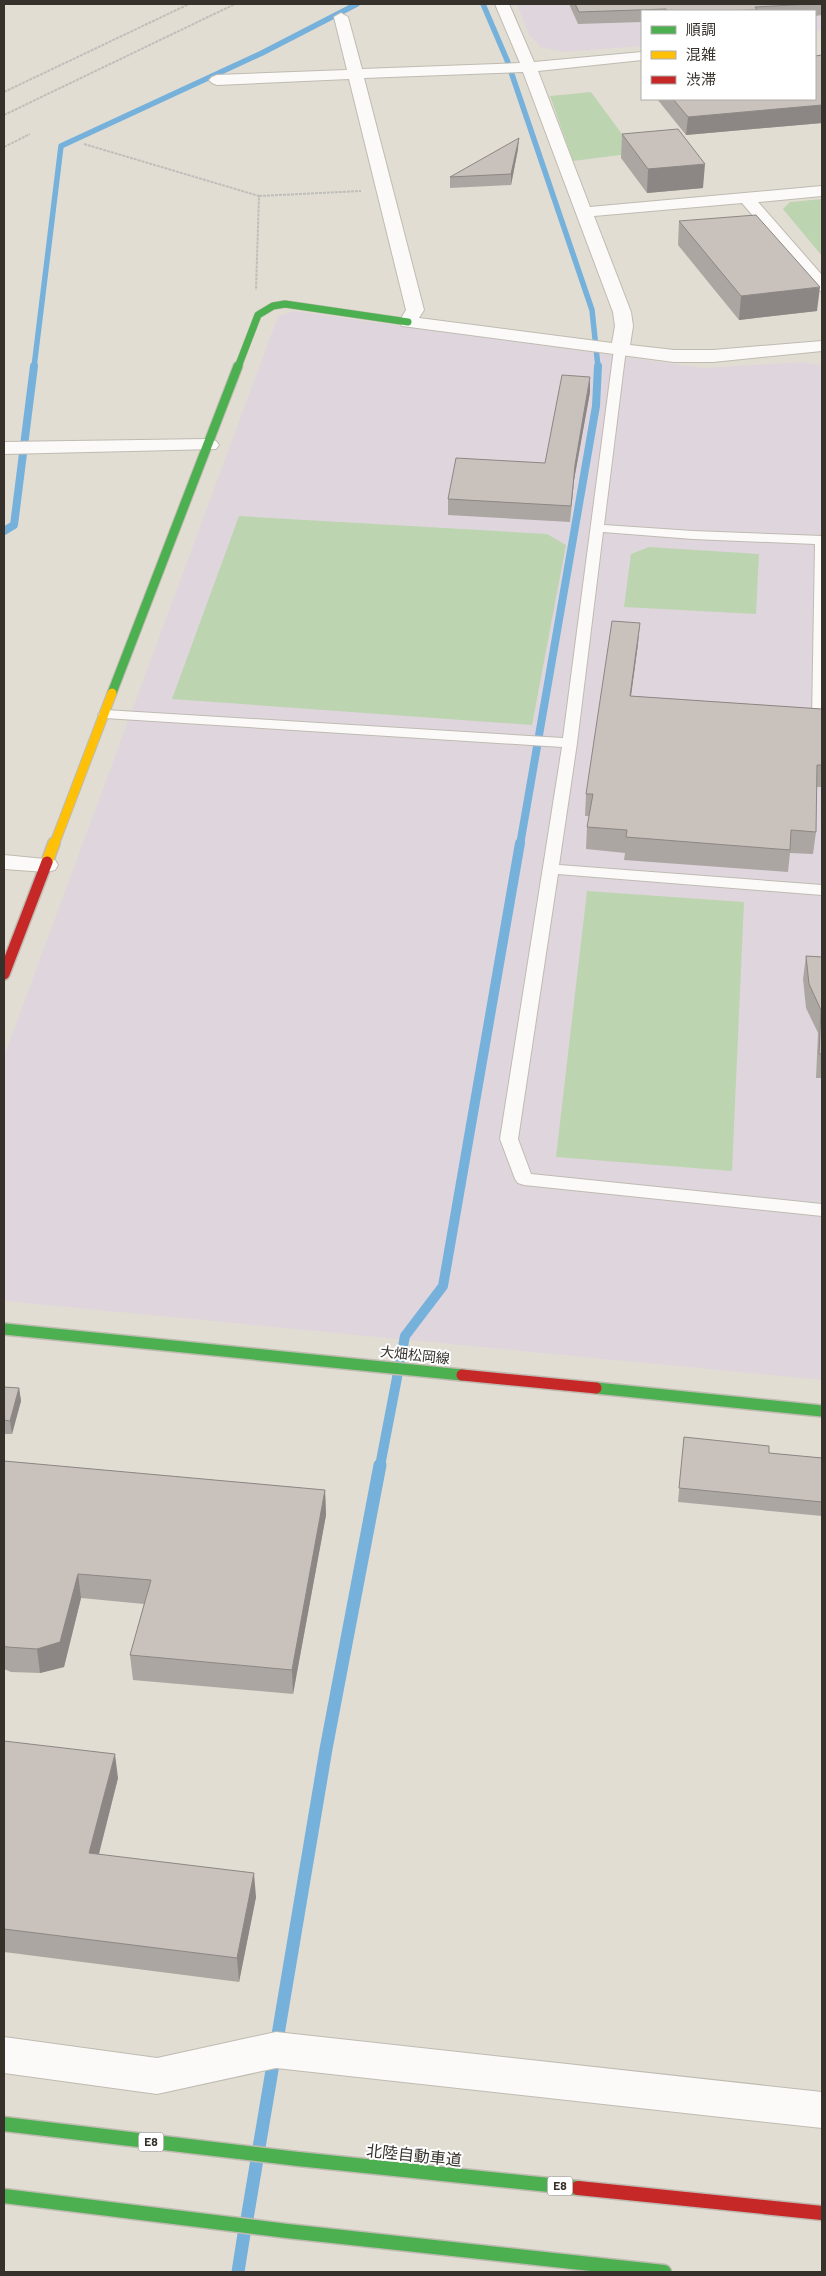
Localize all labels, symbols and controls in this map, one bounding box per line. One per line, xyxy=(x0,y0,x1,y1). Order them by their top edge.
legend xyxy=(641,10,816,100)
text: 順調 xyxy=(686,20,716,38)
text: 混雑 xyxy=(686,45,716,63)
text: 渋滞 xyxy=(686,70,716,88)
street label: 大畑松岡線 xyxy=(379,1342,451,1367)
road number: E8 xyxy=(138,2132,164,2152)
street label: 北陸自動車道 xyxy=(365,2140,463,2169)
road number: E8 xyxy=(548,2176,572,2196)

